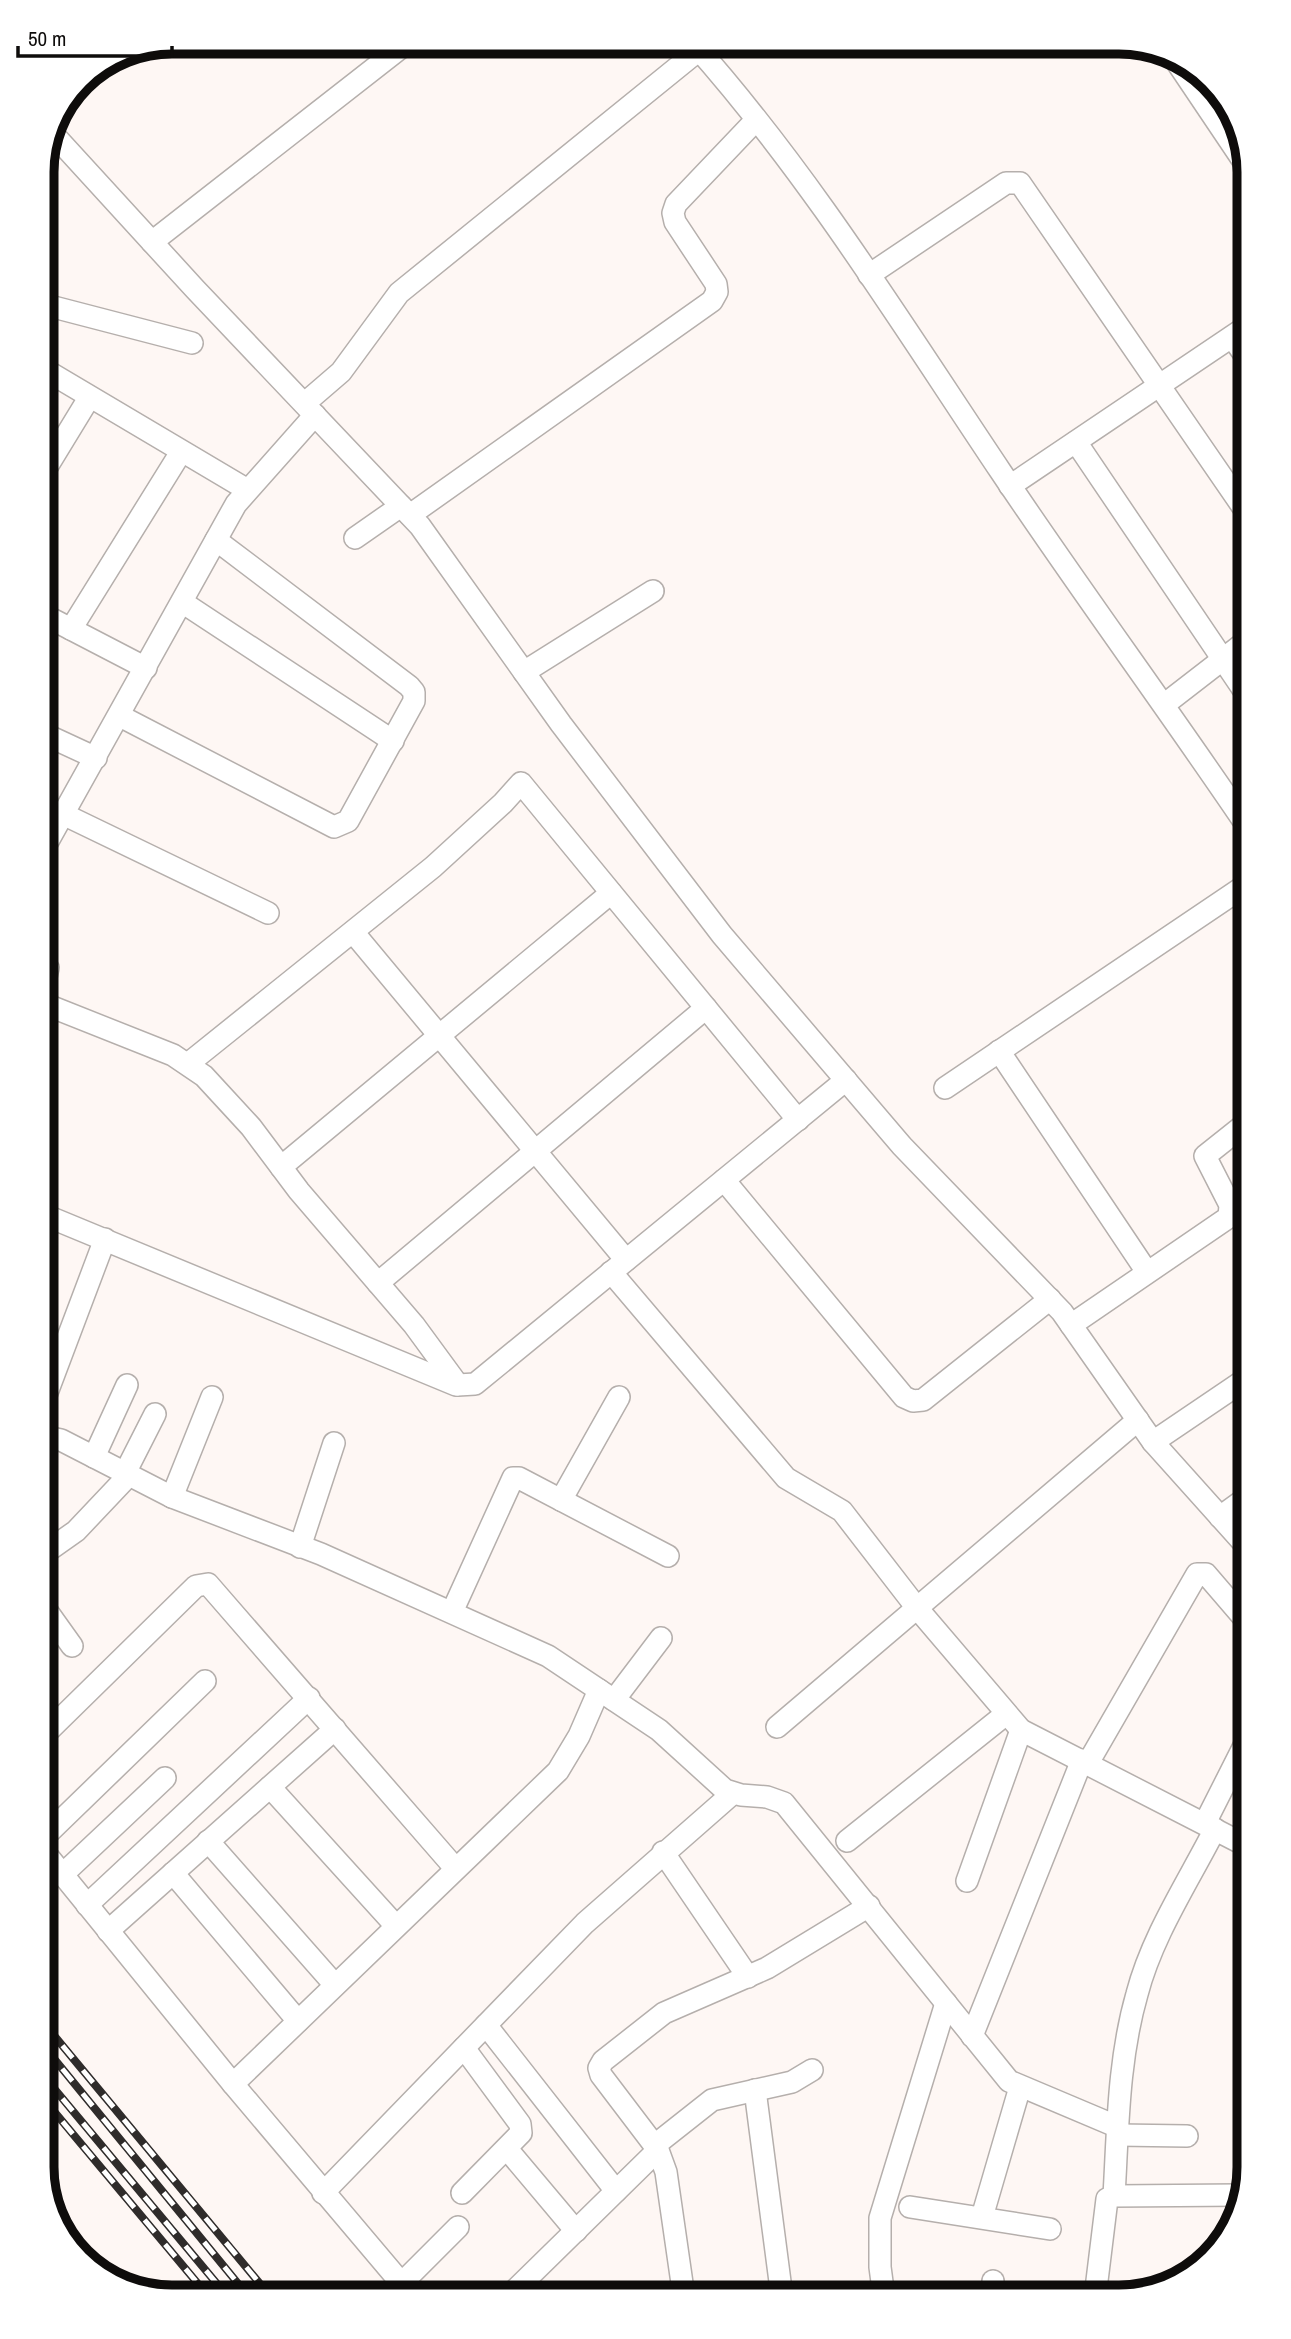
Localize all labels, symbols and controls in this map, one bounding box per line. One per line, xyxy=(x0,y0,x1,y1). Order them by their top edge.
scale bar xyxy=(18,14,172,58)
text: 50 m xyxy=(28,24,66,53)

